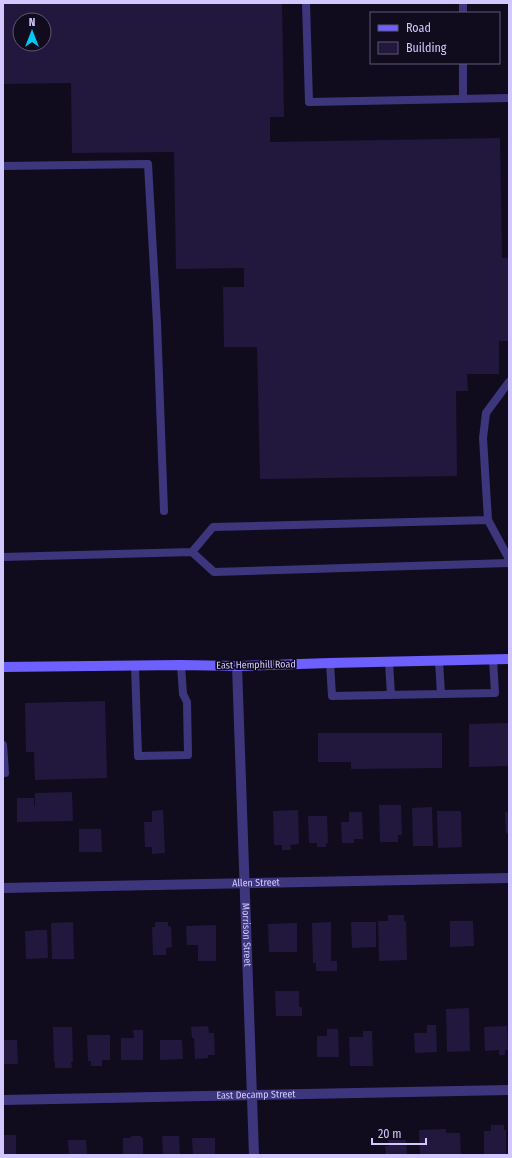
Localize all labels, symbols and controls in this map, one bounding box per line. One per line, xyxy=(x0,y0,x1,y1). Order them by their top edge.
north arrow xyxy=(12,12,52,52)
legend xyxy=(370,12,500,64)
text: N xyxy=(29,16,35,29)
text: Road xyxy=(406,21,431,35)
text: Building xyxy=(406,41,447,55)
street label: East Hemphill Road xyxy=(216,658,296,672)
street label: Allen Street xyxy=(232,877,281,889)
street label: Morrison Street xyxy=(239,903,253,968)
street label: East Decamp Street xyxy=(216,1088,296,1102)
scale bar xyxy=(372,1120,426,1146)
text: 20 m xyxy=(378,1127,402,1141)

